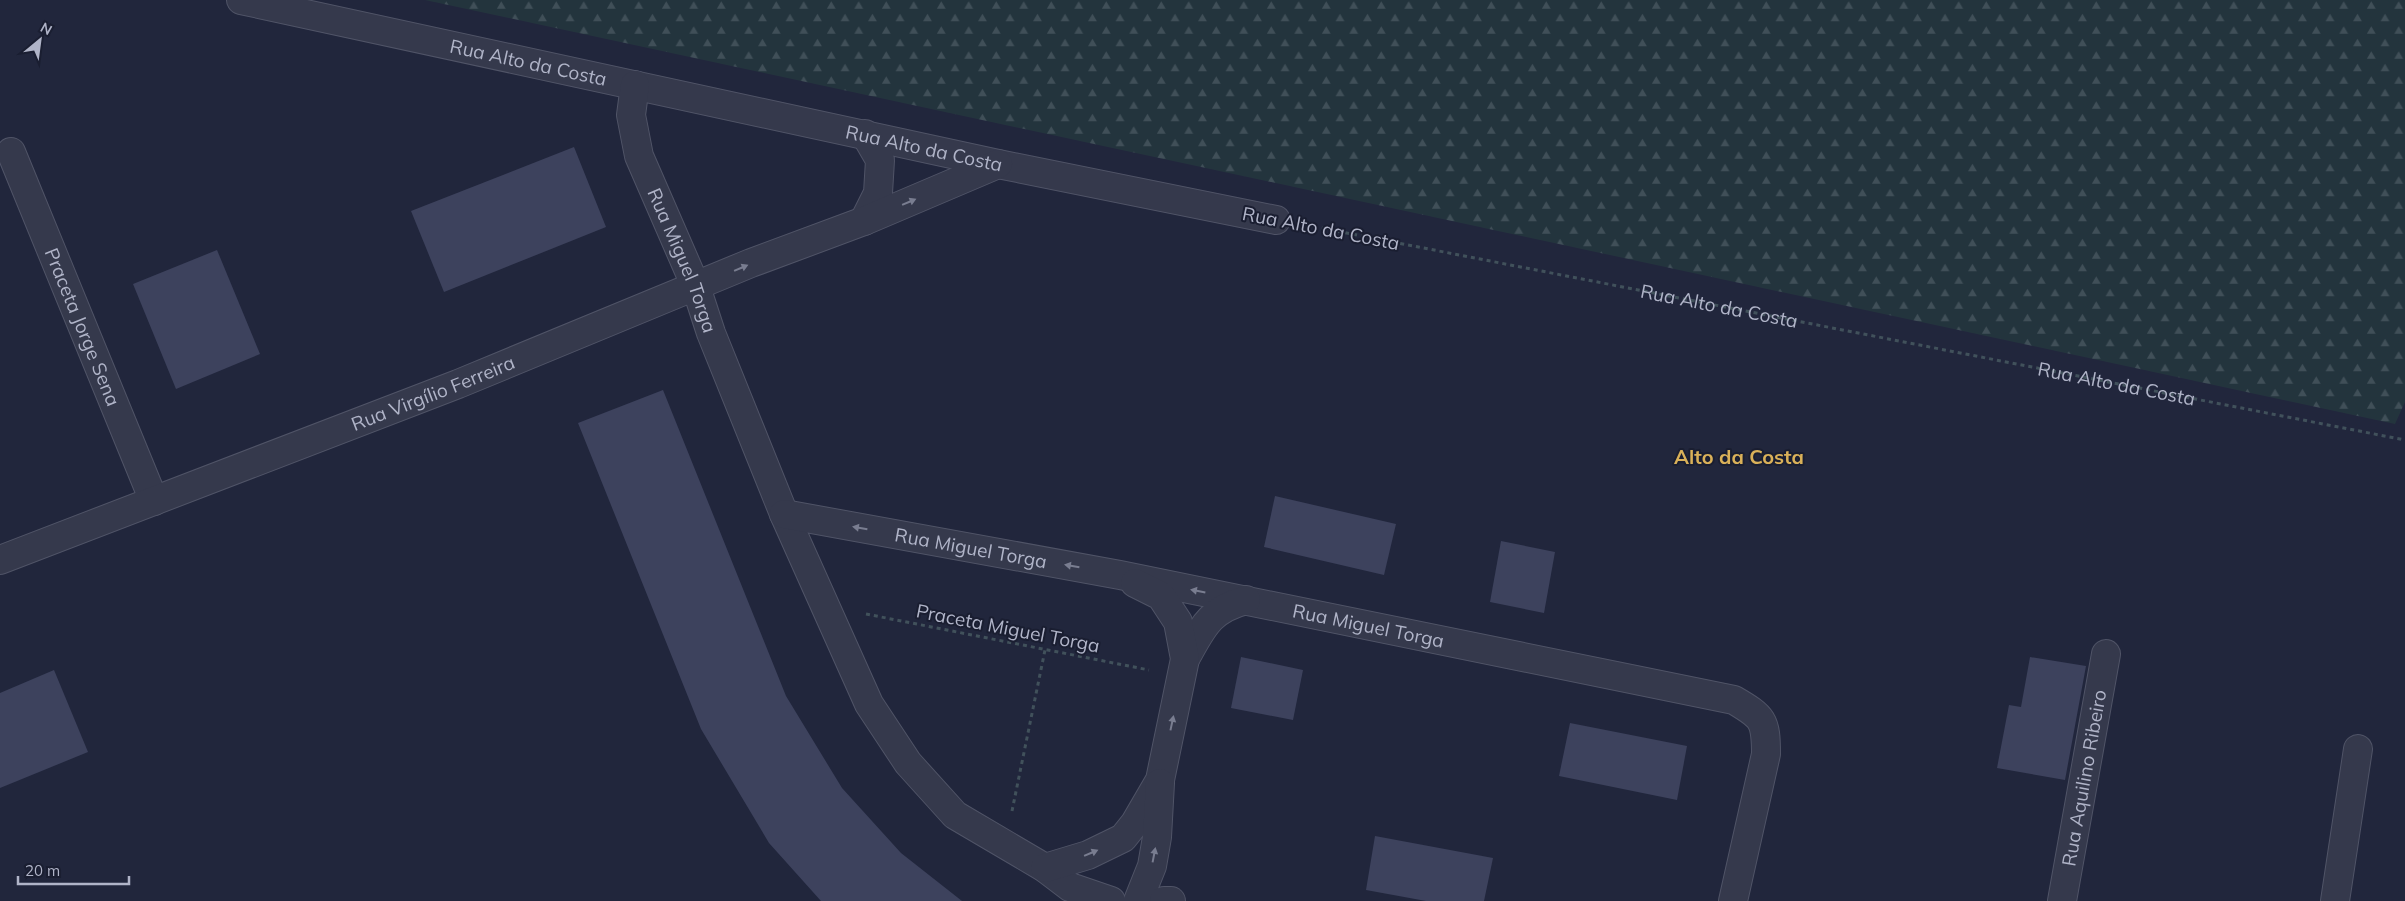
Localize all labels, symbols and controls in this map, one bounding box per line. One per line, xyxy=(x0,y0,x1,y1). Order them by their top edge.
north arrow xyxy=(15,15,65,65)
text: N xyxy=(37,18,55,39)
street label: Rua Alto da Costa xyxy=(448,34,609,91)
street label: Rua Alto da Costa xyxy=(844,119,1005,177)
street label: Rua Miguel Torga xyxy=(642,184,722,336)
one-way arrow xyxy=(902,198,916,206)
street label: Rua Alto da Costa xyxy=(1240,201,1402,255)
street label: Praceta Jorge Sena xyxy=(40,244,126,409)
one-way arrow xyxy=(734,263,748,271)
street label: Rua Alto da Costa xyxy=(1638,279,1800,333)
street label: Rua Virgílio Ferreira xyxy=(348,350,518,436)
street label: Rua Alto da Costa xyxy=(2036,356,2197,411)
district label: Alto da Costa xyxy=(1674,444,1804,469)
street label: Rua Miguel Torga xyxy=(893,522,1049,574)
one-way arrow xyxy=(852,524,868,532)
one-way arrow xyxy=(1063,562,1079,570)
one-way arrow xyxy=(1191,587,1206,595)
street label: Praceta Miguel Torga xyxy=(914,598,1102,658)
street label: Rua Miguel Torga xyxy=(1290,598,1446,653)
street label: Rua Aquilino Ribeiro xyxy=(2056,688,2111,868)
one-way arrow xyxy=(1168,715,1176,730)
one-way arrow xyxy=(1150,847,1158,863)
one-way arrow xyxy=(1084,848,1098,856)
scale bar xyxy=(18,854,129,886)
text: 20 m xyxy=(25,861,60,880)

